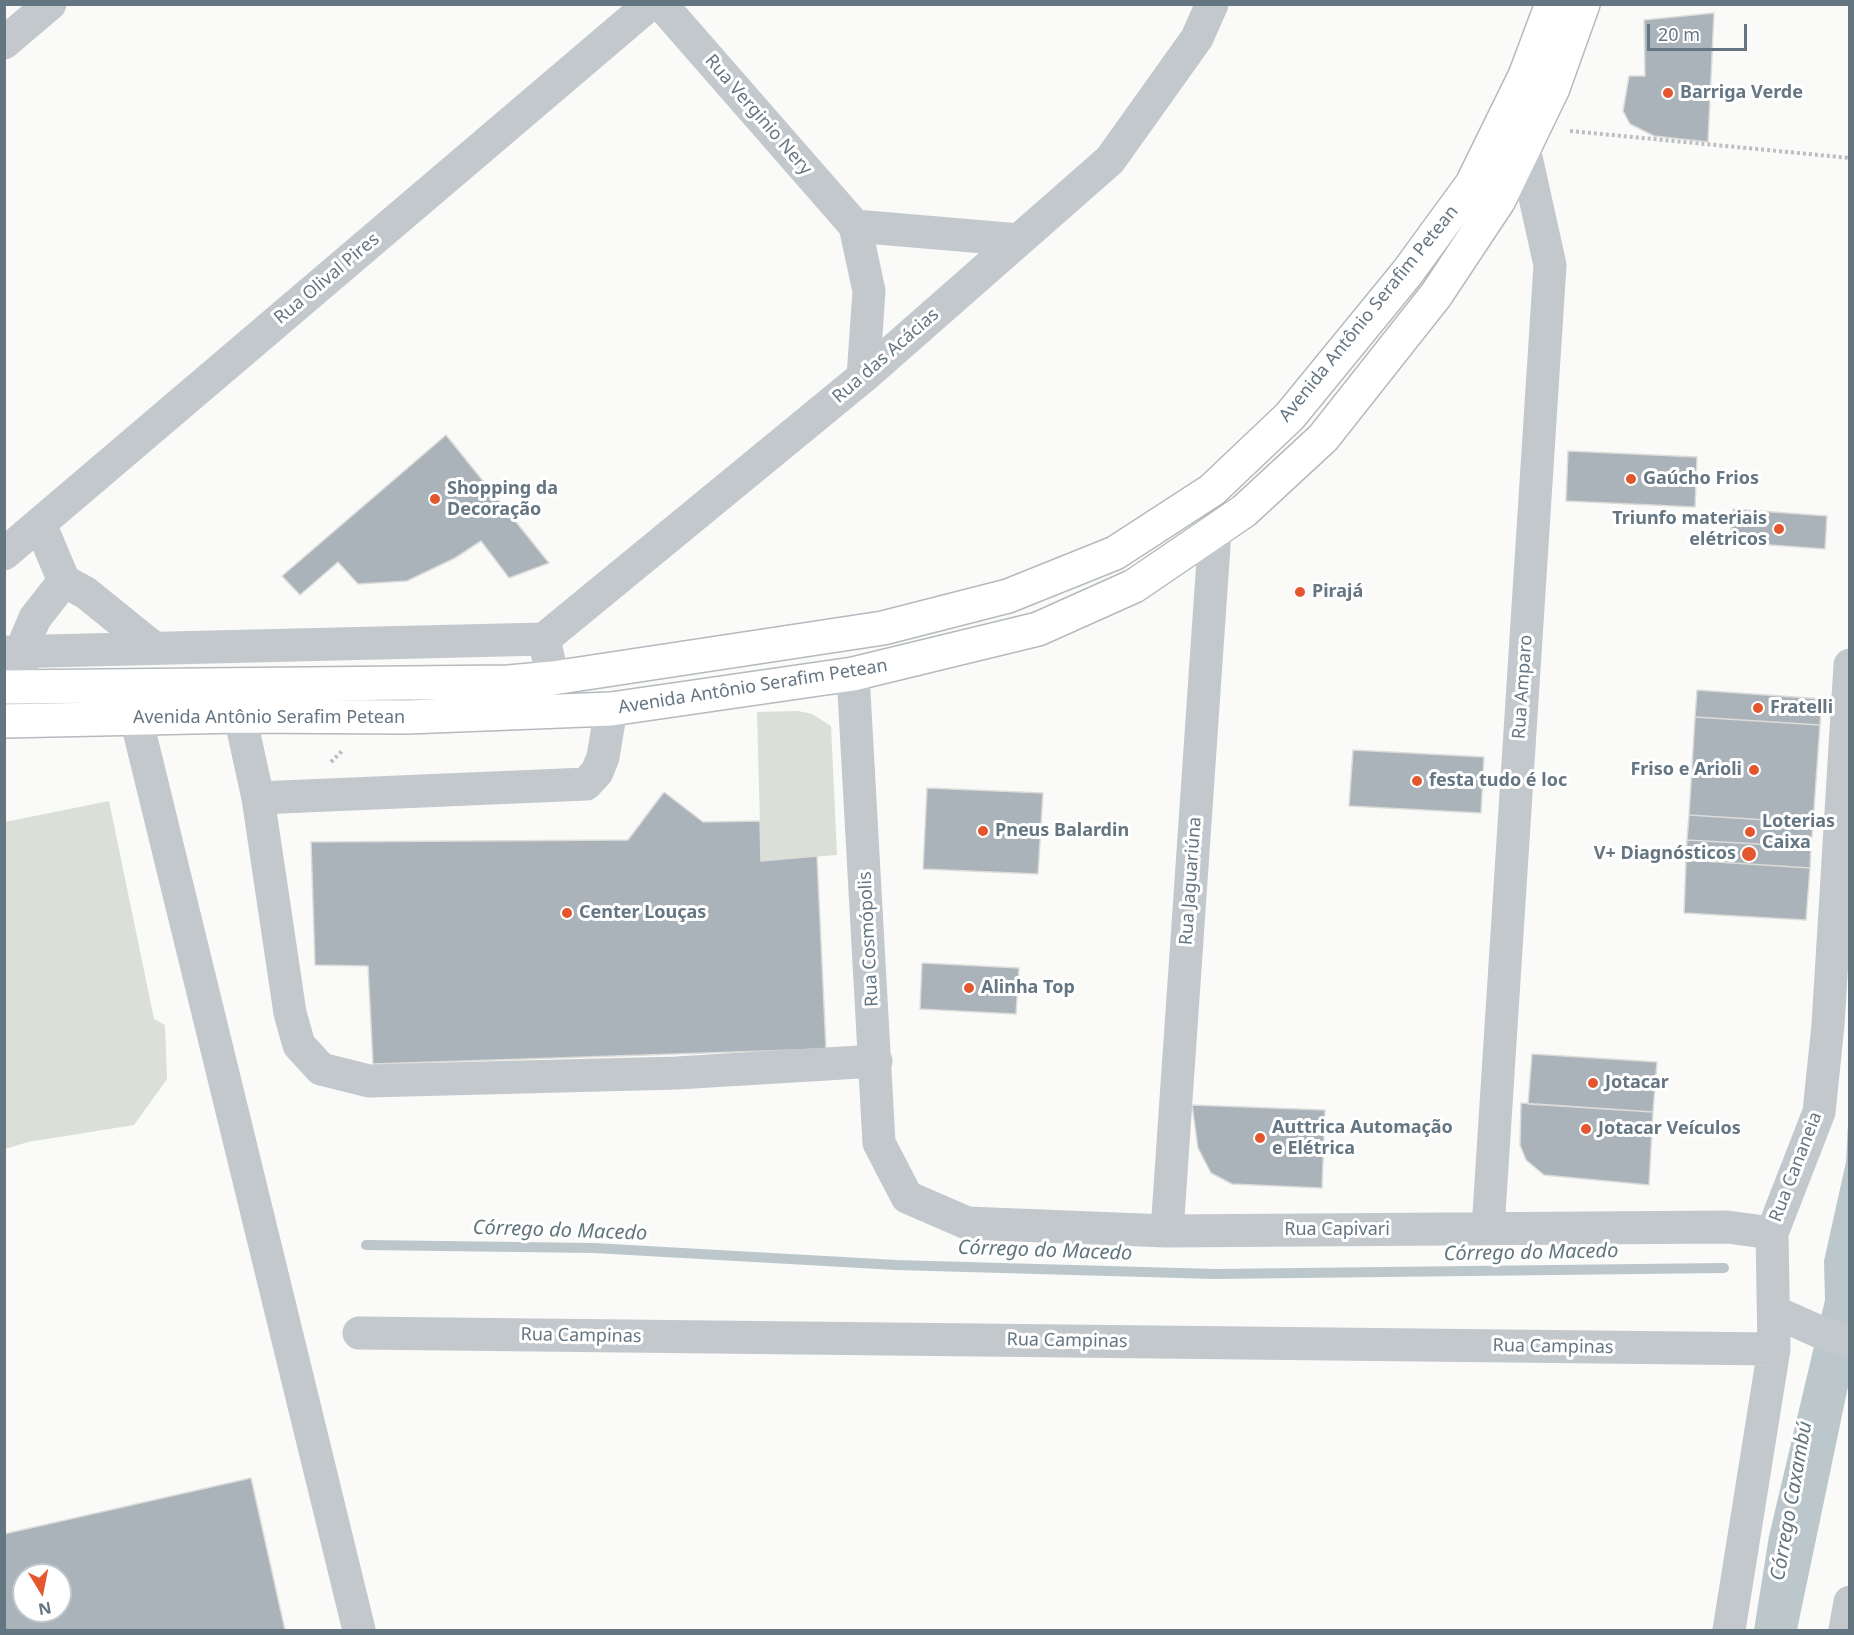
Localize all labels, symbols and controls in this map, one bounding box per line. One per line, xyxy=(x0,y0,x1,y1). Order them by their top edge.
scale bar xyxy=(1650,12,1750,50)
text: 20 m xyxy=(1658,22,1700,46)
street label: Rua Verginio Nery xyxy=(700,50,816,180)
place label: Barriga Verde xyxy=(1680,82,1803,104)
marker: Barriga Verde xyxy=(1661,86,1675,100)
street label: Avenida Antônio Serafim Petean xyxy=(1275,201,1463,427)
street label: Rua Olival Pires xyxy=(270,229,384,329)
street label: Rua das Acácias xyxy=(828,304,944,408)
place label: Gaúcho Frios xyxy=(1643,468,1759,490)
marker: Gaúcho Frios xyxy=(1624,472,1638,486)
place label: Shopping da Decoração xyxy=(447,478,558,520)
marker: Shopping da Decoração xyxy=(428,492,442,506)
place label: Triunfo materiais elétricos xyxy=(1612,508,1767,550)
marker: Triunfo materiais elétricos xyxy=(1772,522,1786,536)
place label: Pirajá xyxy=(1312,581,1363,603)
marker: Pirajá xyxy=(1293,585,1307,599)
street label: Rua Amparo xyxy=(1509,634,1537,740)
street label: Avenida Antônio Serafim Petean xyxy=(617,655,889,719)
place label: Fratelli xyxy=(1770,697,1833,719)
marker: Fratelli xyxy=(1751,701,1765,715)
street label: Avenida Antônio Serafim Petean xyxy=(133,707,405,729)
place label: Friso e Arioli xyxy=(1630,759,1742,781)
marker: Friso e Arioli xyxy=(1747,763,1761,777)
place label: festa tudo é loc xyxy=(1429,770,1567,792)
marker: festa tudo é loc xyxy=(1410,774,1424,788)
place label: Loterias Caixa xyxy=(1762,811,1835,854)
street label: Rua Jaguariúna xyxy=(1176,816,1206,946)
place label: Pneus Balardin xyxy=(995,820,1129,842)
marker: Pneus Balardin xyxy=(976,824,990,838)
marker: Loterias Caixa xyxy=(1743,825,1757,839)
place label: V+ Diagnósticos xyxy=(1594,843,1736,865)
marker: V+ Diagnósticos xyxy=(1740,845,1758,863)
street label: Rua Cosmópolis xyxy=(855,871,883,1007)
place label: Center Louças xyxy=(579,902,706,924)
marker: Center Louças xyxy=(560,906,574,920)
place label: Alinha Top xyxy=(981,977,1075,999)
marker: Alinha Top xyxy=(962,981,976,995)
place label: Jotacar xyxy=(1605,1072,1669,1094)
marker: Jotacar xyxy=(1586,1076,1600,1090)
street label: Rua Cananeia xyxy=(1765,1109,1827,1225)
place label: Auttrica Automação e Elétrica xyxy=(1272,1117,1453,1160)
place label: Jotacar Veículos xyxy=(1598,1118,1741,1140)
marker: Jotacar Veículos xyxy=(1579,1122,1593,1136)
marker: Auttrica Automação e Elétrica xyxy=(1253,1131,1267,1145)
water label: Córrego do Macedo xyxy=(472,1216,648,1246)
street label: Rua Capivari xyxy=(1284,1219,1390,1241)
water label: Córrego do Macedo xyxy=(957,1236,1133,1266)
water label: Córrego do Macedo xyxy=(1443,1239,1619,1267)
street label: Rua Campinas xyxy=(520,1324,642,1348)
street label: Rua Campinas xyxy=(1006,1329,1128,1353)
street label: Rua Campinas xyxy=(1492,1335,1614,1359)
water label: Córrego Caxambú xyxy=(1766,1419,1818,1583)
north arrow xyxy=(12,1563,72,1623)
text: N xyxy=(36,1597,53,1621)

